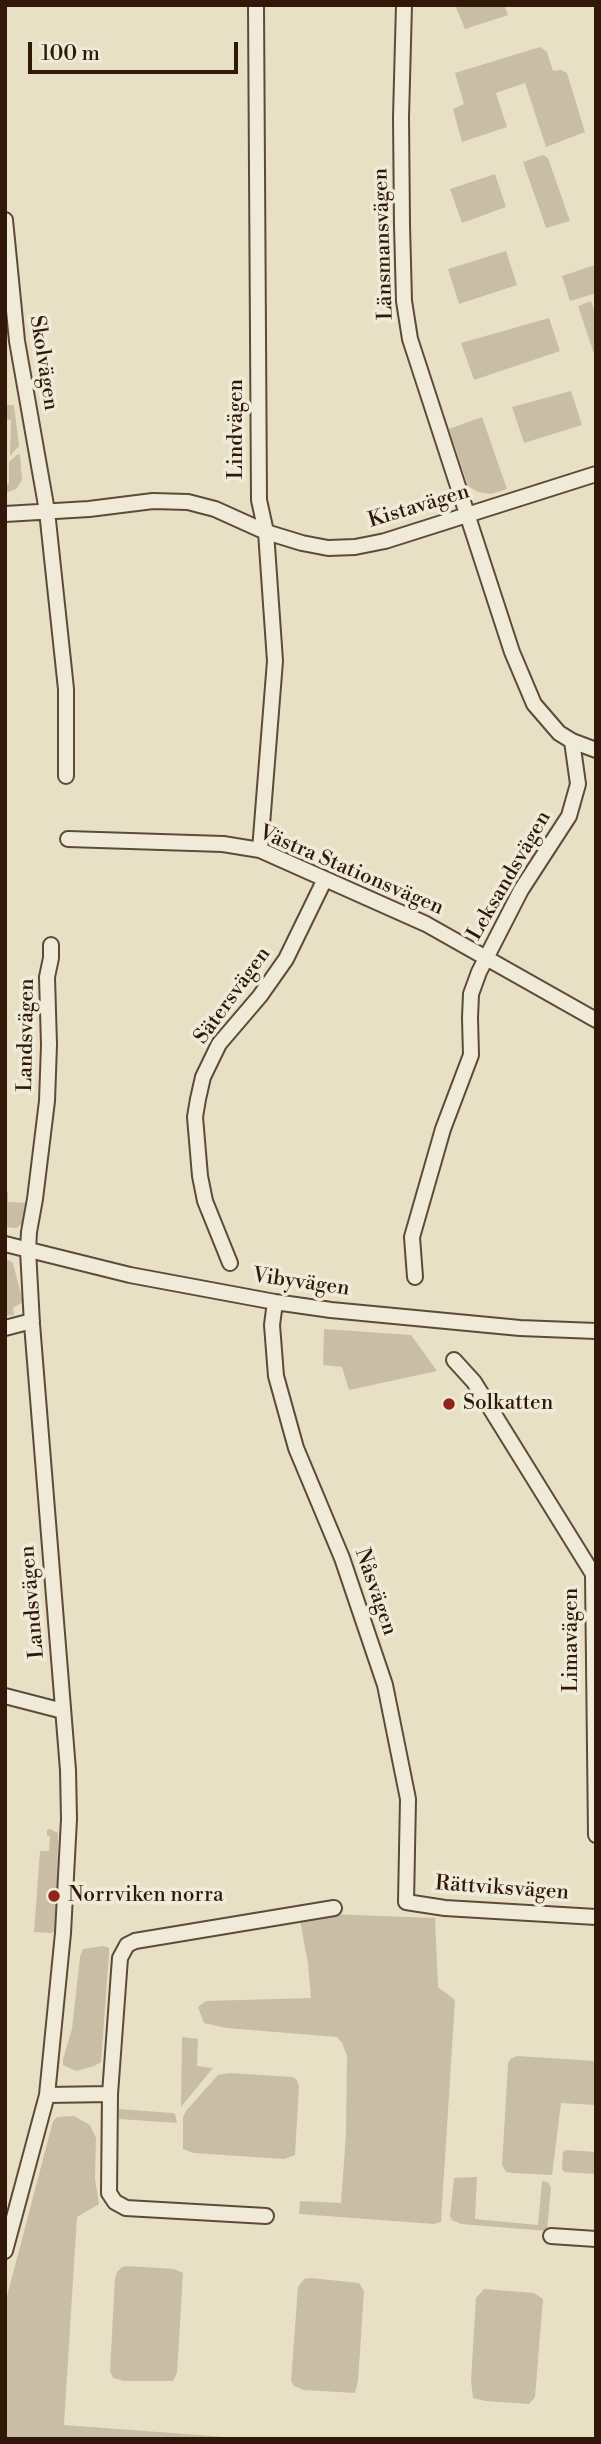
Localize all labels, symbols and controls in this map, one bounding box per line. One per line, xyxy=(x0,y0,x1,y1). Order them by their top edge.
scale bar xyxy=(32,28,242,72)
text: 100 m xyxy=(41,41,100,67)
street label: Länsmansvägen xyxy=(369,168,399,320)
street label: Skolvägen xyxy=(23,314,63,412)
street label: Lindvägen xyxy=(224,379,250,479)
street label: Kistavägen xyxy=(365,480,473,534)
street label: Leksandsvägen xyxy=(463,807,557,945)
street label: Västra Stationsvägen xyxy=(255,821,447,921)
street label: Sätersvägen xyxy=(189,942,277,1050)
street label: Landsvägen xyxy=(13,978,41,1092)
street label: Vibyvägen xyxy=(251,1264,351,1302)
place label: Solkatten xyxy=(463,1391,553,1417)
marker: Solkatten xyxy=(441,1396,457,1412)
street label: Landsvägen xyxy=(16,1544,50,1660)
street label: Nåsvägen xyxy=(348,1545,402,1639)
street label: Limavägen xyxy=(559,1588,585,1692)
street label: Rättviksvägen xyxy=(434,1872,570,1906)
place label: Norrviken norra xyxy=(68,1883,224,1909)
marker: Norrviken norra xyxy=(46,1888,62,1904)

